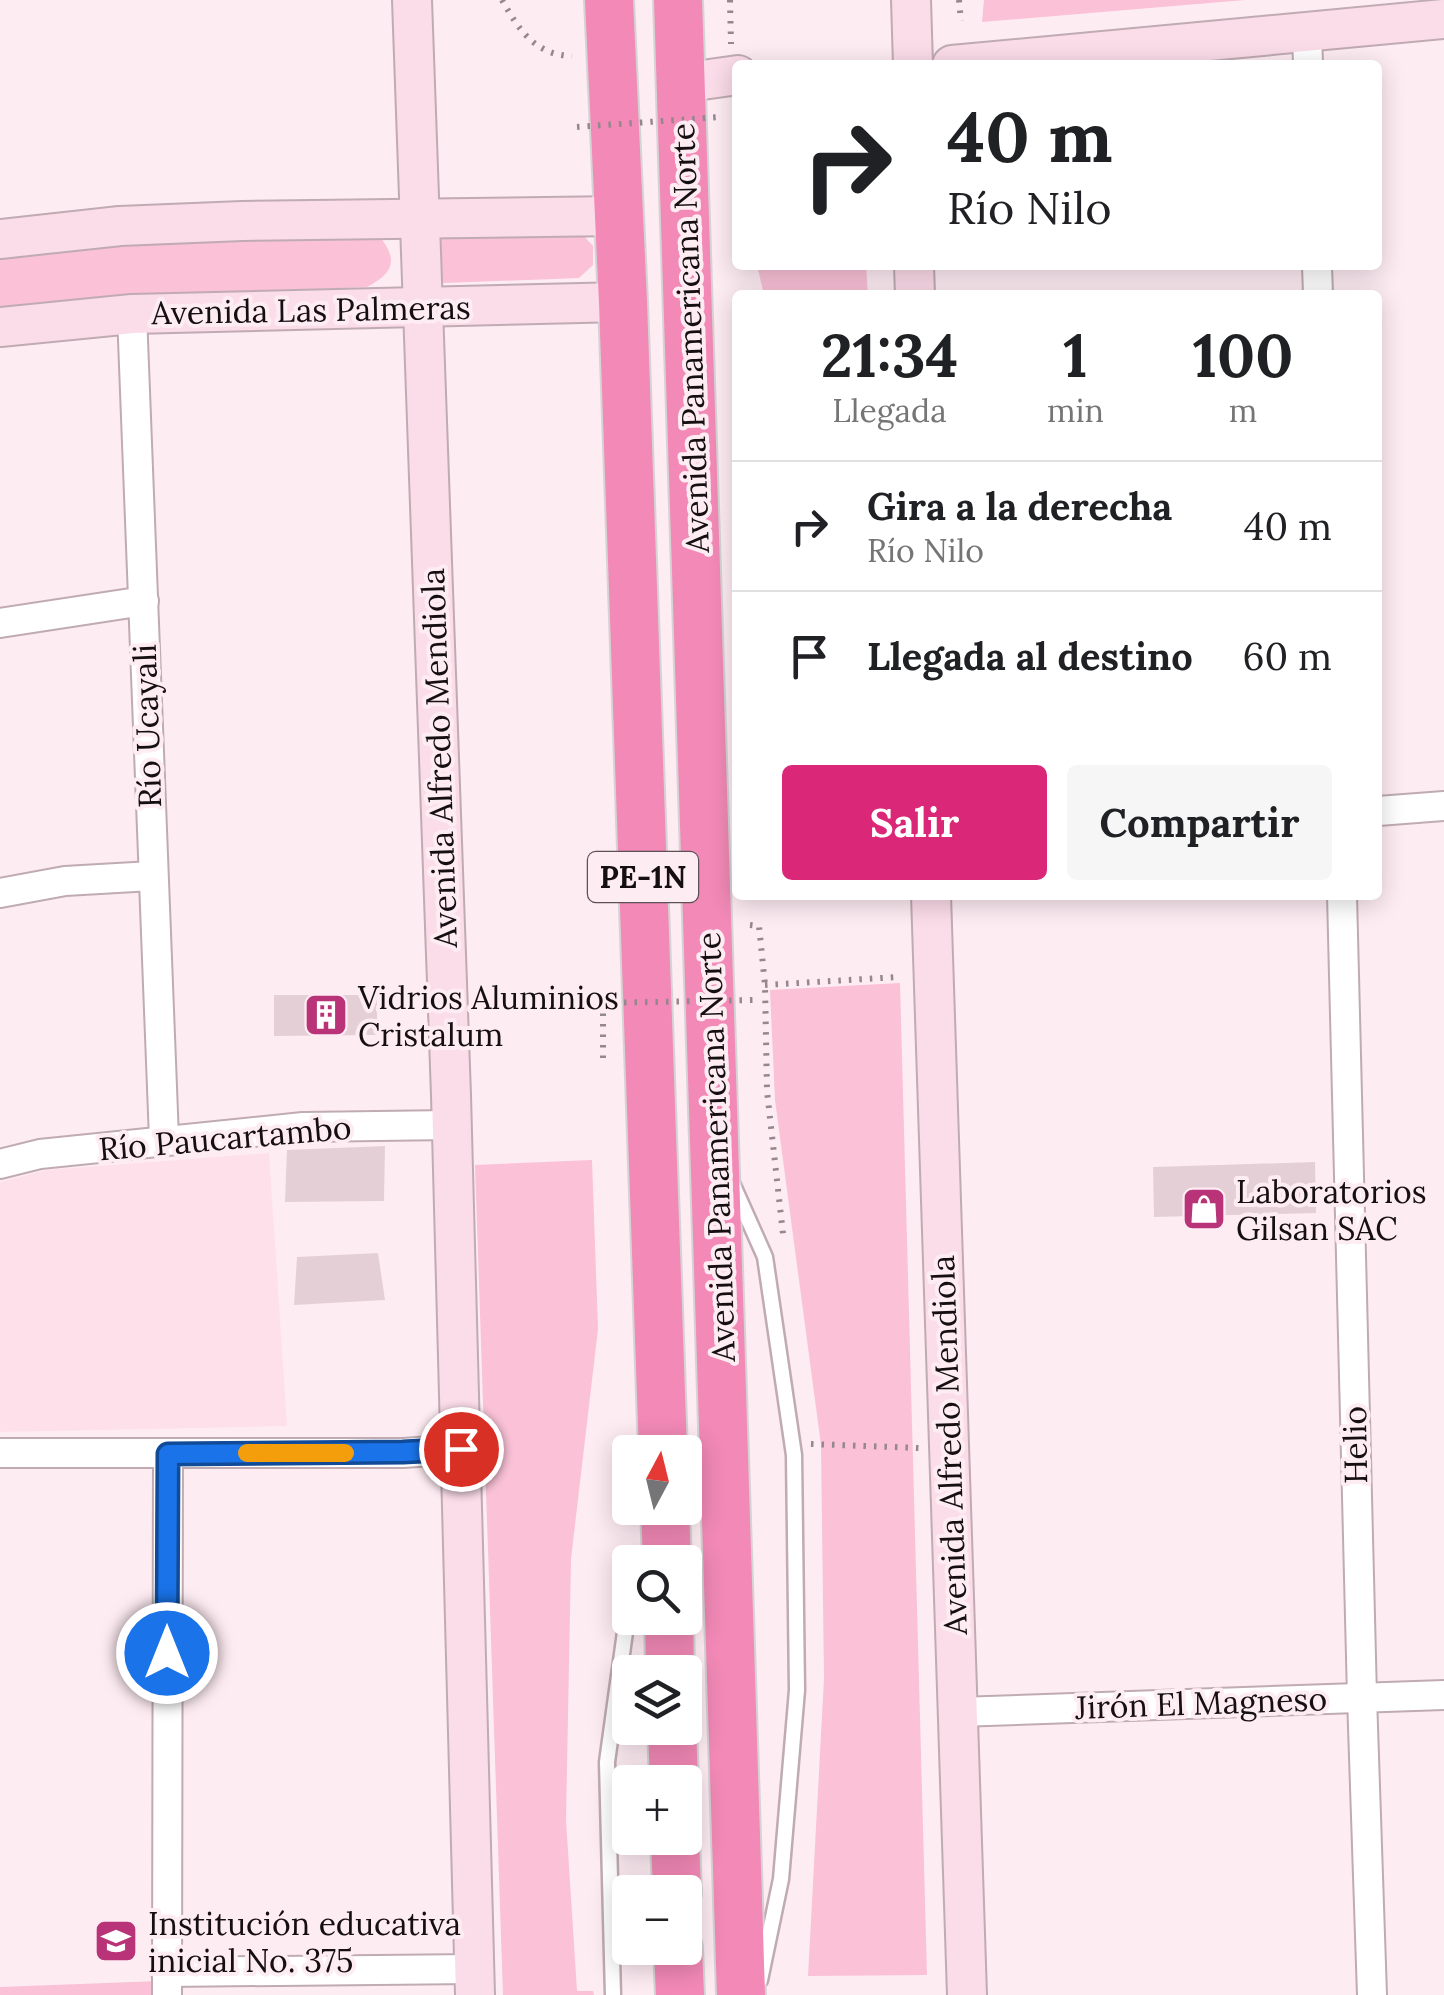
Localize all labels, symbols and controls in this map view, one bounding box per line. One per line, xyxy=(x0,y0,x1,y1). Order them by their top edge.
text: 40 m xyxy=(947,92,1113,181)
icon: right xyxy=(782,100,912,230)
street label: Avenida Panamericana Norte xyxy=(662,122,718,555)
text: Río Nilo xyxy=(947,179,1112,236)
street label: Avenida Las Palmeras xyxy=(150,287,471,333)
text: 21:34 xyxy=(821,317,958,393)
text: 1 xyxy=(1063,317,1088,393)
text: 100 xyxy=(1193,317,1293,393)
text: Llegada xyxy=(832,390,947,431)
text: min xyxy=(1047,390,1104,431)
text: m xyxy=(1229,390,1257,431)
text: Gira a la derecha xyxy=(867,482,1172,530)
icon: right xyxy=(782,499,837,554)
text: 40 m xyxy=(1244,502,1332,550)
text: Río Nilo xyxy=(867,530,984,571)
street label: Avenida Alfredo Mendiola xyxy=(412,567,466,950)
icon: arrive xyxy=(782,629,837,684)
text: Llegada al destino xyxy=(867,632,1193,680)
text: 60 m xyxy=(1242,632,1332,680)
street label: Río Ucayali xyxy=(124,643,170,809)
button: Salir xyxy=(782,765,1047,880)
button: Compartir xyxy=(1067,765,1332,880)
road number: PE-1N xyxy=(588,852,698,902)
street label: Avenida Panamericana Norte xyxy=(688,931,744,1364)
place label: Vidrios Aluminios Cristalum xyxy=(357,977,619,1055)
building icon: Vidrios Aluminios Cristalum xyxy=(303,992,349,1038)
street label: Río Paucartambo xyxy=(97,1107,353,1169)
place label: Laboratorios Gilsan SAC xyxy=(1236,1171,1426,1249)
shop icon: Laboratorios Gilsan SAC xyxy=(1181,1186,1227,1232)
street label: Avenida Alfredo Mendiola xyxy=(922,1254,976,1637)
street label: Helio xyxy=(1334,1406,1376,1484)
pin xyxy=(419,1407,504,1492)
icon: arrive xyxy=(434,1422,489,1477)
north arrow xyxy=(612,1435,702,1525)
map controls xyxy=(612,1435,702,1965)
button: search xyxy=(612,1545,702,1635)
position arrow xyxy=(115,1601,219,1705)
button: layers xyxy=(612,1655,702,1745)
street label: Jirón El Magneso xyxy=(1073,1678,1328,1728)
button: + xyxy=(612,1765,702,1855)
button: − xyxy=(612,1875,702,1965)
place label: Institución educativa inicial No. 375 xyxy=(148,1903,461,1981)
school or university icon: Institución educativa inicial No. 375 xyxy=(93,1918,139,1964)

